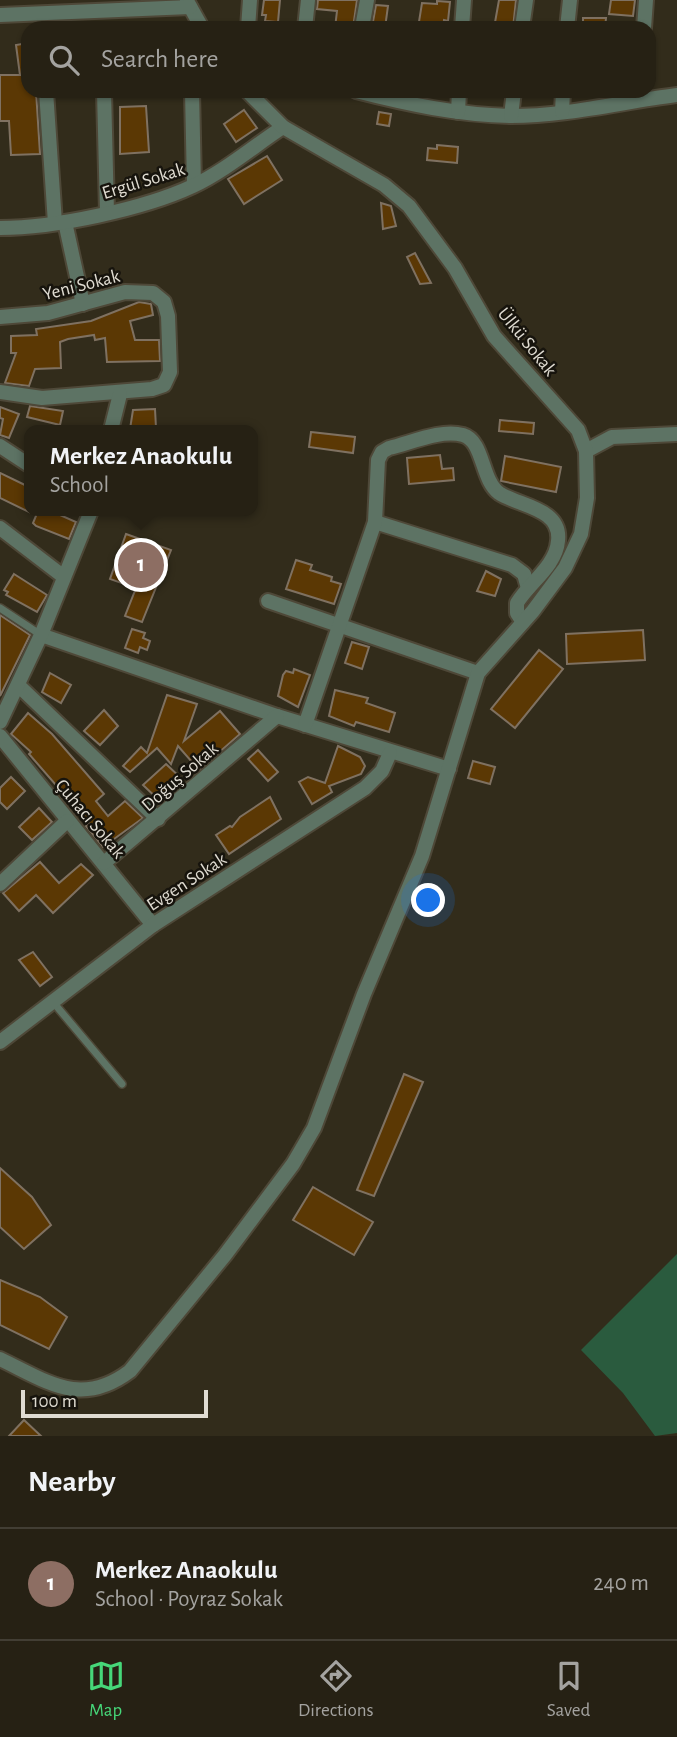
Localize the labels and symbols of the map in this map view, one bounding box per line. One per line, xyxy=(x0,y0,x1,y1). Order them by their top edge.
street label: Ergül Sokak xyxy=(100,160,187,203)
street label: Yeni Sokak xyxy=(41,267,122,304)
street label: Ülkü Sokak xyxy=(494,304,561,380)
pin: 1 xyxy=(118,539,164,591)
street label: Doğuş Sokak xyxy=(138,739,222,815)
street label: Çuhacı Sokak xyxy=(52,776,128,862)
street label: Evgen Sokak xyxy=(144,849,230,915)
your location xyxy=(411,883,445,917)
scale bar xyxy=(21,1387,208,1419)

